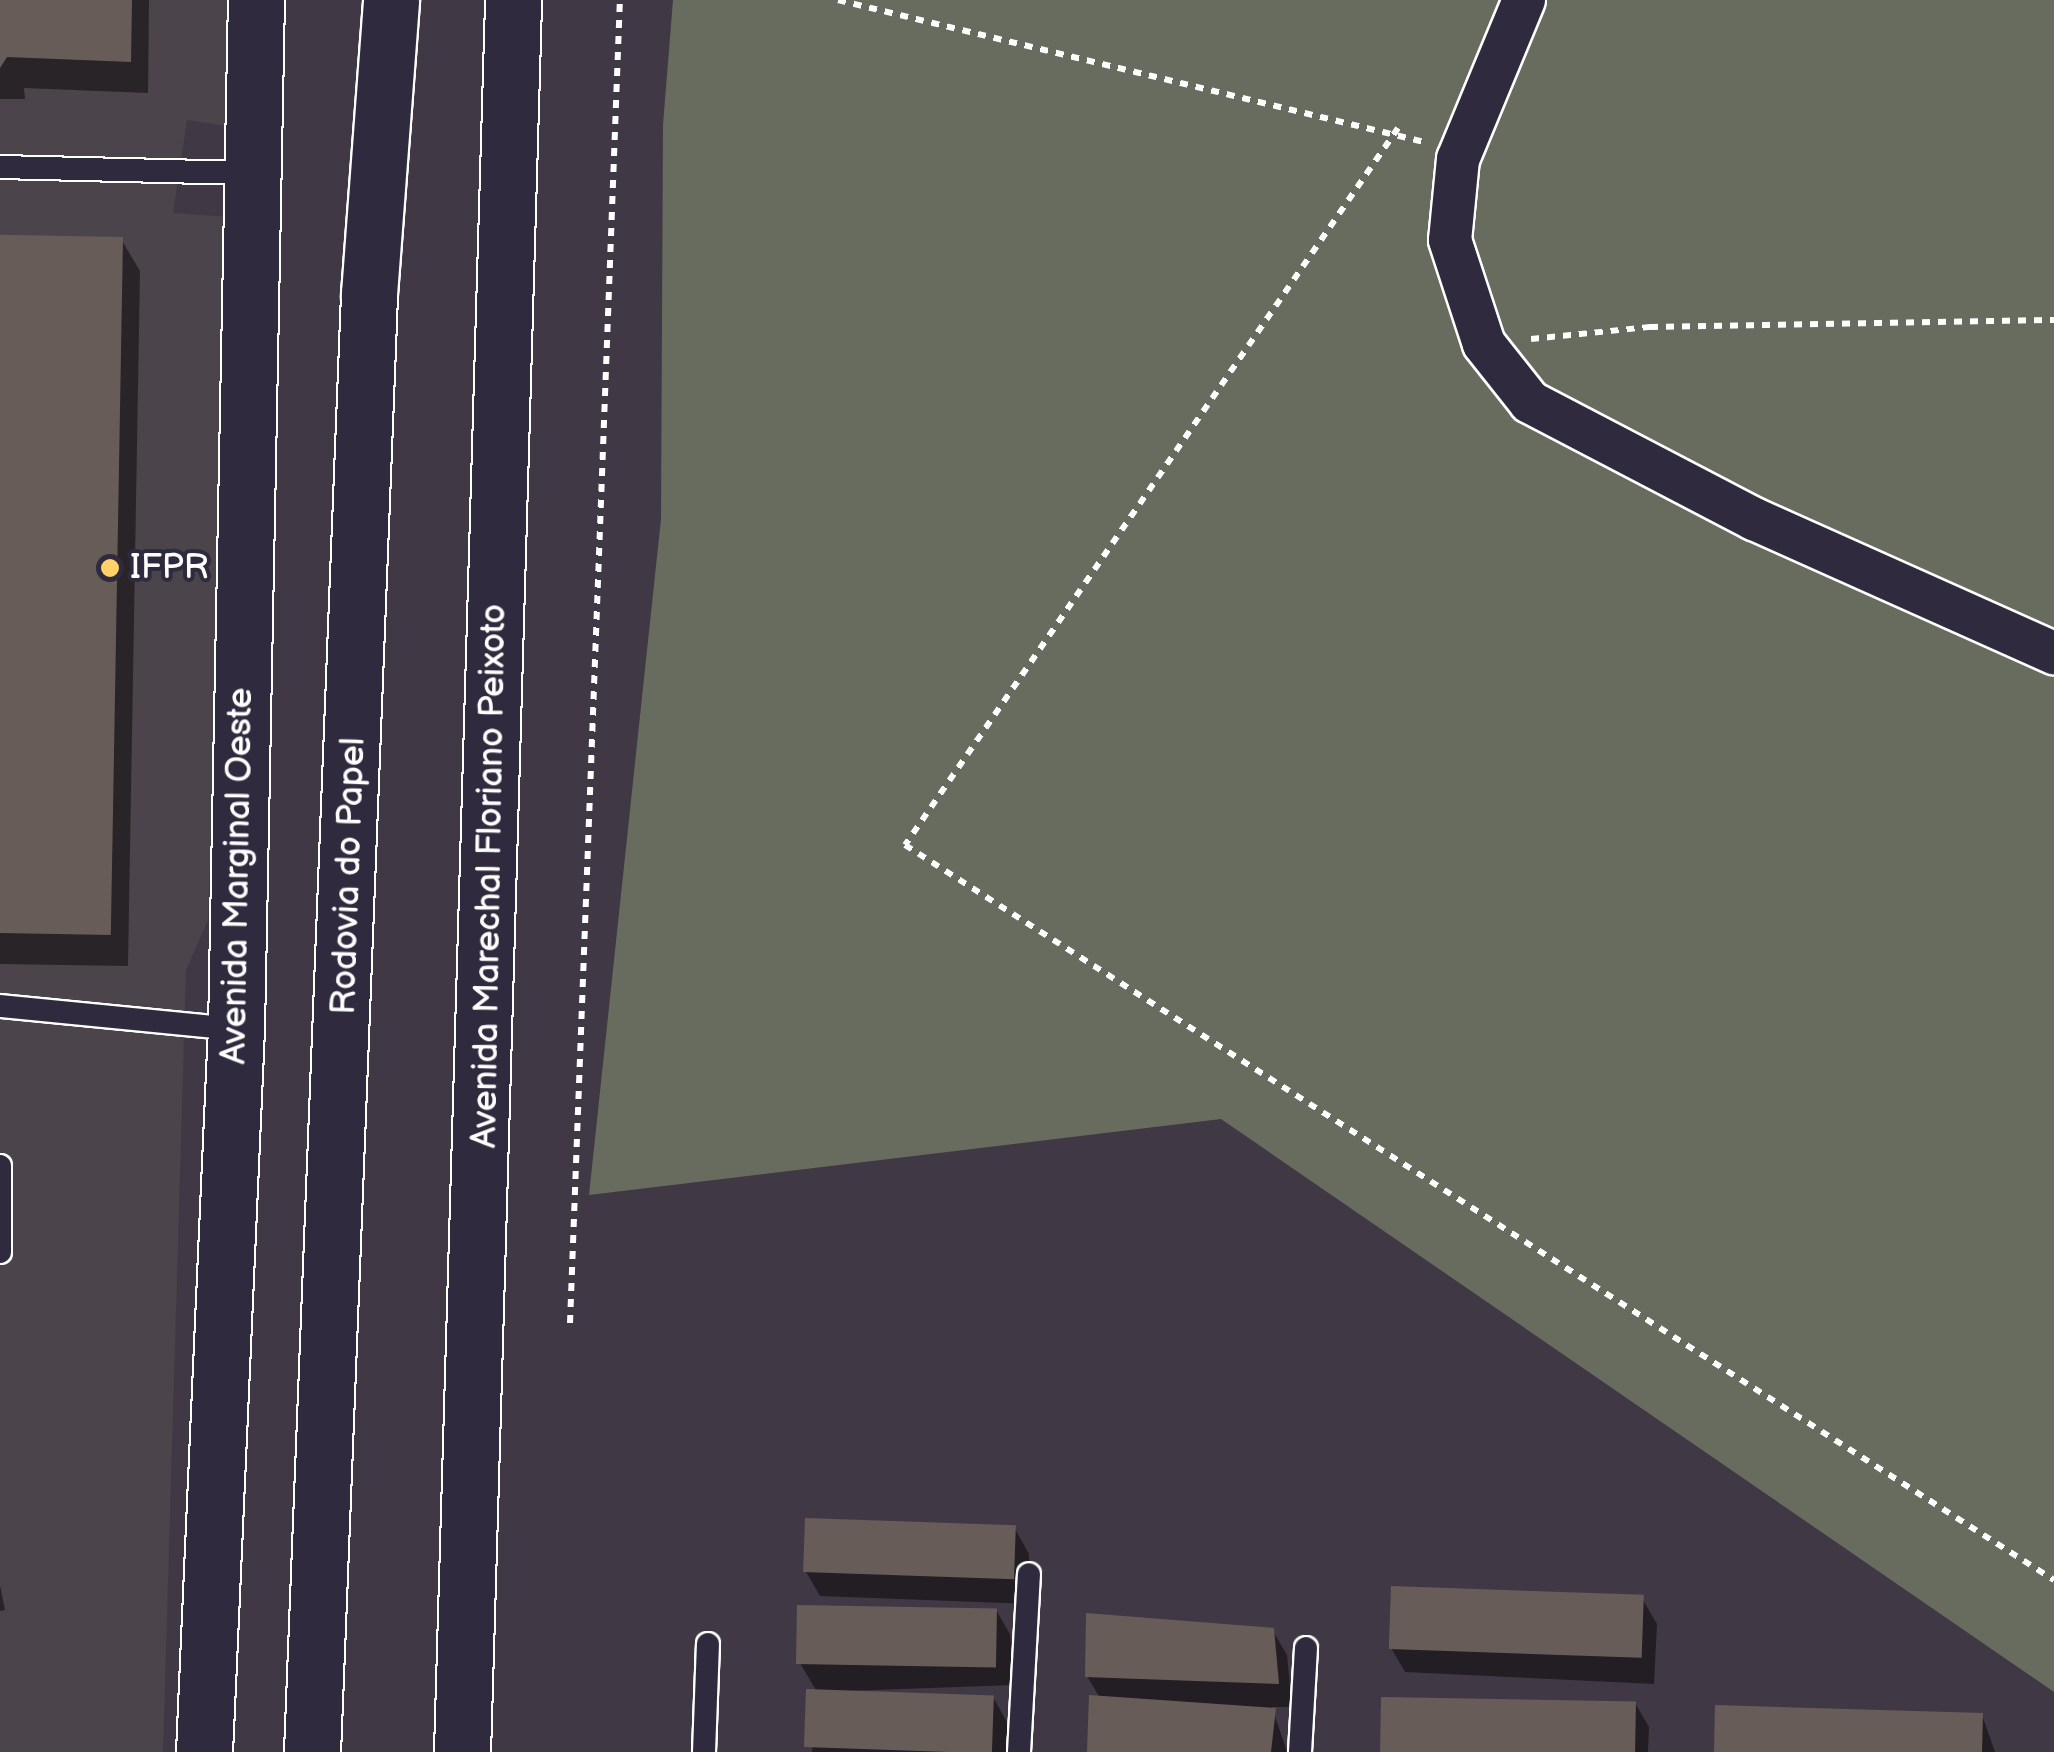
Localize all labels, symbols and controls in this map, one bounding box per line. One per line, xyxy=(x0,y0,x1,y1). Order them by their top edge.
place label: IFPR xyxy=(130,547,209,589)
marker: IFPR xyxy=(99,557,121,579)
street label: Avenida Marechal Floriano Peixoto xyxy=(464,603,516,1149)
street label: Avenida Marginal Oeste xyxy=(214,687,262,1065)
street label: Rodovia do Papel xyxy=(323,737,375,1015)

